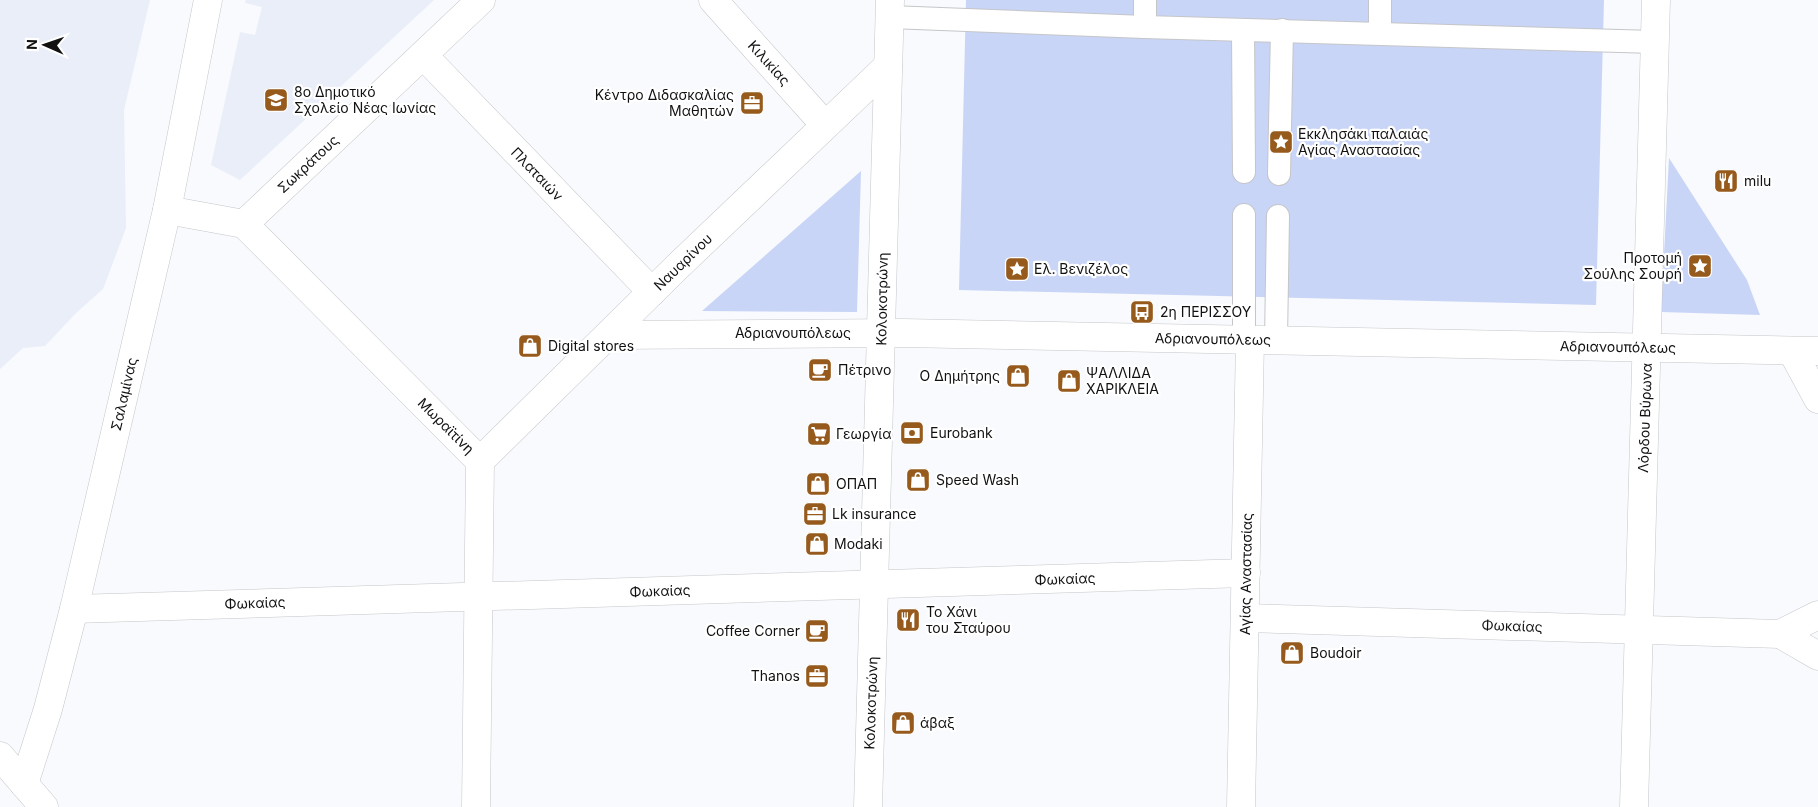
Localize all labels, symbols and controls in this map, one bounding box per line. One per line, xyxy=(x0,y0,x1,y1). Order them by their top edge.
north arrow xyxy=(20,20,70,70)
street label: Κιλικίας xyxy=(745,37,794,89)
text: N xyxy=(23,39,40,50)
place label: 8ο Δημοτικό Σχολείο Νέας Ιωνίας xyxy=(294,83,436,116)
place label: Κέντρο Διδασκαλίας Μαθητών xyxy=(595,86,734,119)
school or university icon: 8ο Δημοτικό Σχολείο Νέας Ιωνίας xyxy=(263,87,289,113)
office icon: Κέντρο Διδασκαλίας Μαθητών xyxy=(739,90,765,116)
place label: Εκκλησάκι παλαιάς Αγίας Αναστασίας xyxy=(1298,125,1428,158)
place icon: Εκκλησάκι παλαιάς Αγίας Αναστασίας xyxy=(1268,129,1294,155)
street label: Σωκράτους xyxy=(274,131,342,196)
street label: Πλαταιών xyxy=(508,143,567,204)
restaurant icon: milu xyxy=(1713,168,1739,194)
place label: milu xyxy=(1744,172,1771,189)
street label: Ναυαρίνου xyxy=(650,230,715,294)
place label: Προτομή Σούλης Σουρή xyxy=(1584,249,1682,282)
street label: Κολοκοτρώνη xyxy=(872,252,891,346)
place icon: Προτομή Σούλης Σουρή xyxy=(1687,253,1713,279)
place icon: Ελ. Βενιζέλος xyxy=(1004,256,1030,282)
place label: Ελ. Βενιζέλος xyxy=(1034,260,1128,277)
bus stop icon: 2η ΠΕΡΙΣΣΟΥ xyxy=(1129,299,1155,325)
place label: 2η ΠΕΡΙΣΣΟΥ xyxy=(1160,303,1252,320)
street label: Αδριανουπόλεως xyxy=(735,324,851,341)
street label: Αδριανουπόλεως xyxy=(1155,329,1271,348)
shop icon: Digital stores xyxy=(517,333,543,359)
place label: Digital stores xyxy=(548,337,634,354)
street label: Αδριανουπόλεως xyxy=(1560,337,1676,356)
street label: Σαλαμίνας xyxy=(107,356,140,432)
cafe icon: Πέτρινο xyxy=(807,357,833,383)
place label: Πέτρινο xyxy=(838,361,891,378)
shop icon: Ο Δημήτρης xyxy=(1005,363,1031,389)
street label: Λόρδου Βύρωνα xyxy=(1634,363,1655,473)
place label: ΨΑΛΛΙΔΑ ΧΑΡΙΚΛΕΙΑ xyxy=(1086,364,1159,397)
place label: Ο Δημήτρης xyxy=(920,367,1000,384)
shop icon: ΨΑΛΛΙΔΑ ΧΑΡΙΚΛΕΙΑ xyxy=(1056,368,1082,394)
street label: Μωραϊτίνη xyxy=(415,394,478,457)
bank icon: Eurobank xyxy=(899,420,925,446)
supermarket icon: Γεωργία xyxy=(806,421,832,447)
place label: Eurobank xyxy=(930,424,993,441)
place label: Γεωργία xyxy=(836,425,891,442)
shop icon: Speed Wash xyxy=(905,467,931,493)
shop icon: ΟΠΑΠ xyxy=(805,471,831,497)
place label: Speed Wash xyxy=(936,471,1019,488)
place label: ΟΠΑΠ xyxy=(836,475,877,492)
office icon: Lk insurance xyxy=(802,501,828,527)
place label: Lk insurance xyxy=(832,505,916,522)
street label: Αγίας Αναστασίας xyxy=(1236,513,1255,635)
shop icon: Modaki xyxy=(804,531,830,557)
place label: Modaki xyxy=(834,535,883,552)
street label: Φωκαίας xyxy=(1034,569,1096,588)
street label: Φωκαίας xyxy=(629,581,691,600)
street label: Φωκαίας xyxy=(224,593,286,612)
place label: Το Χάνι του Σταύρου xyxy=(926,603,1011,636)
restaurant icon: Το Χάνι του Σταύρου xyxy=(895,607,921,633)
street label: Φωκαίας xyxy=(1481,616,1543,635)
cafe icon: Coffee Corner xyxy=(804,618,830,644)
place label: Coffee Corner xyxy=(706,622,800,639)
shop icon: Boudoir xyxy=(1279,640,1305,666)
place label: Boudoir xyxy=(1310,644,1361,661)
street label: Κολοκοτρώνη xyxy=(860,656,881,750)
office icon: Thanos xyxy=(804,663,830,689)
place label: Thanos xyxy=(751,667,800,684)
shop icon: άβαξ xyxy=(890,710,916,736)
place label: άβαξ xyxy=(920,714,955,731)

